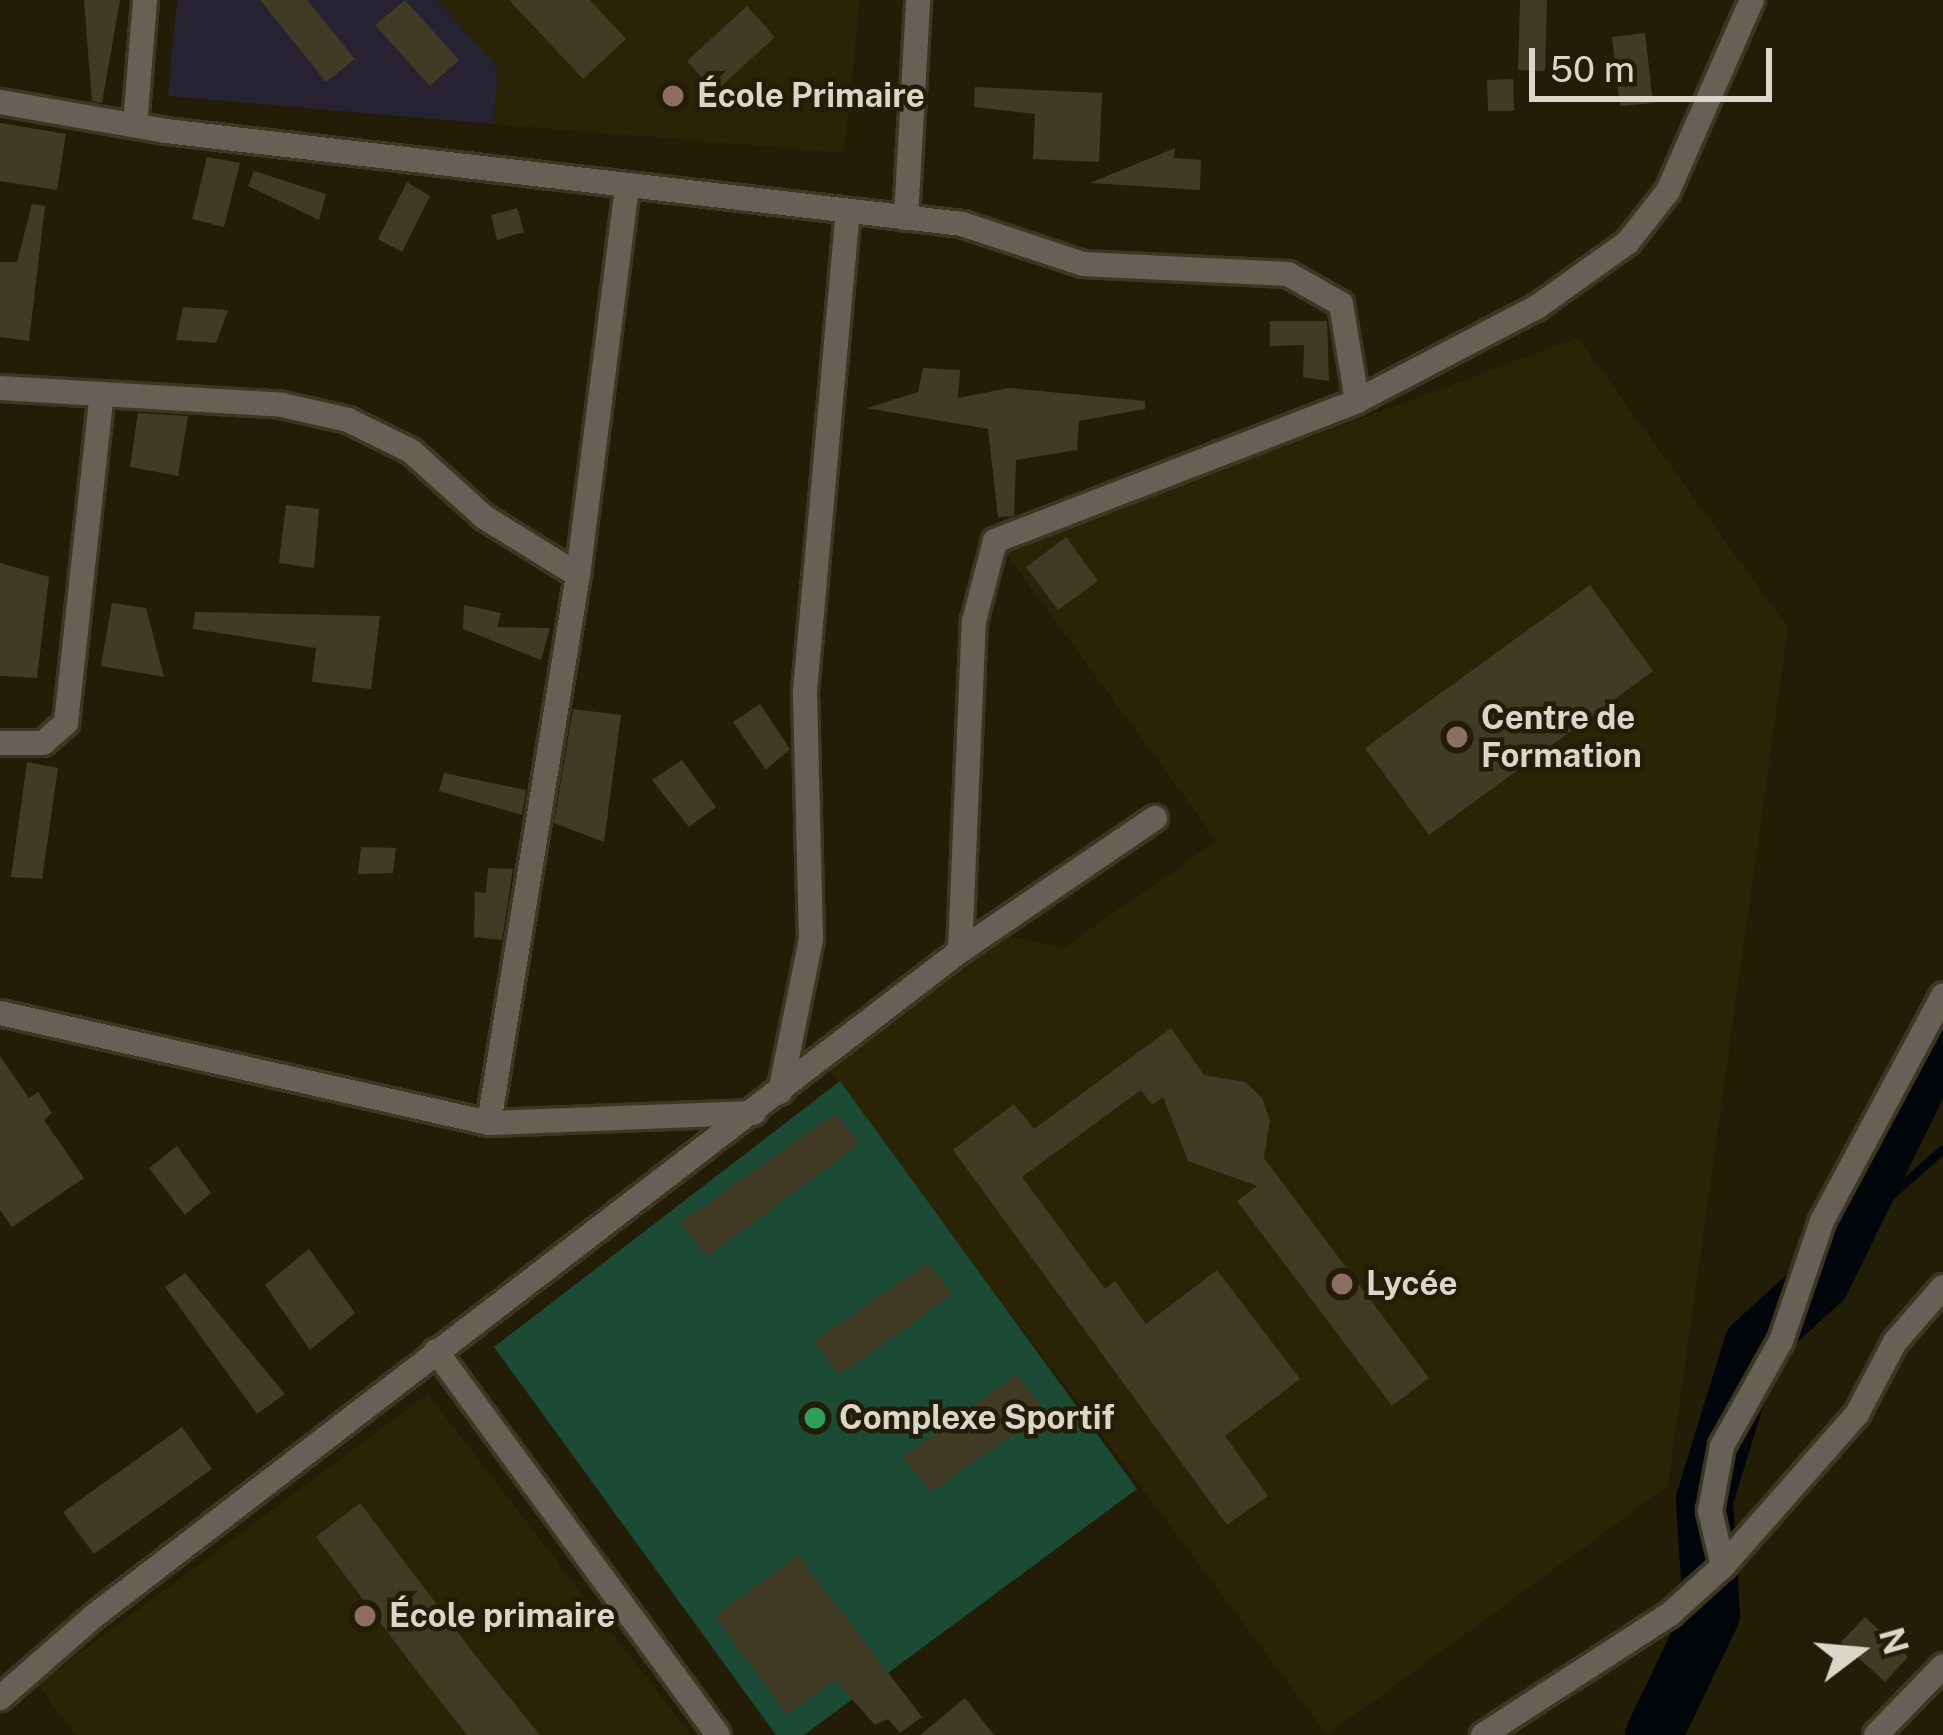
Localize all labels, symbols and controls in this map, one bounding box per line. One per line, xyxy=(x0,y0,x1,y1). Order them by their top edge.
scale bar xyxy=(1535,24,1778,98)
text: 50 m xyxy=(1550,48,1635,90)
place label: École Primaire xyxy=(697,76,925,116)
marker: École Primaire xyxy=(660,83,686,109)
place label: Centre de Formation xyxy=(1481,698,1642,776)
marker: Centre de Formation xyxy=(1444,724,1470,750)
place label: Lycée xyxy=(1366,1264,1458,1304)
marker: Lycée xyxy=(1329,1271,1355,1297)
place label: Complexe Sportif xyxy=(839,1398,1115,1438)
marker: Complexe Sportif xyxy=(802,1405,828,1431)
north arrow xyxy=(1799,1591,1919,1711)
place label: École primaire xyxy=(389,1596,615,1636)
marker: École primaire xyxy=(352,1603,378,1629)
text: N xyxy=(1872,1623,1915,1659)

